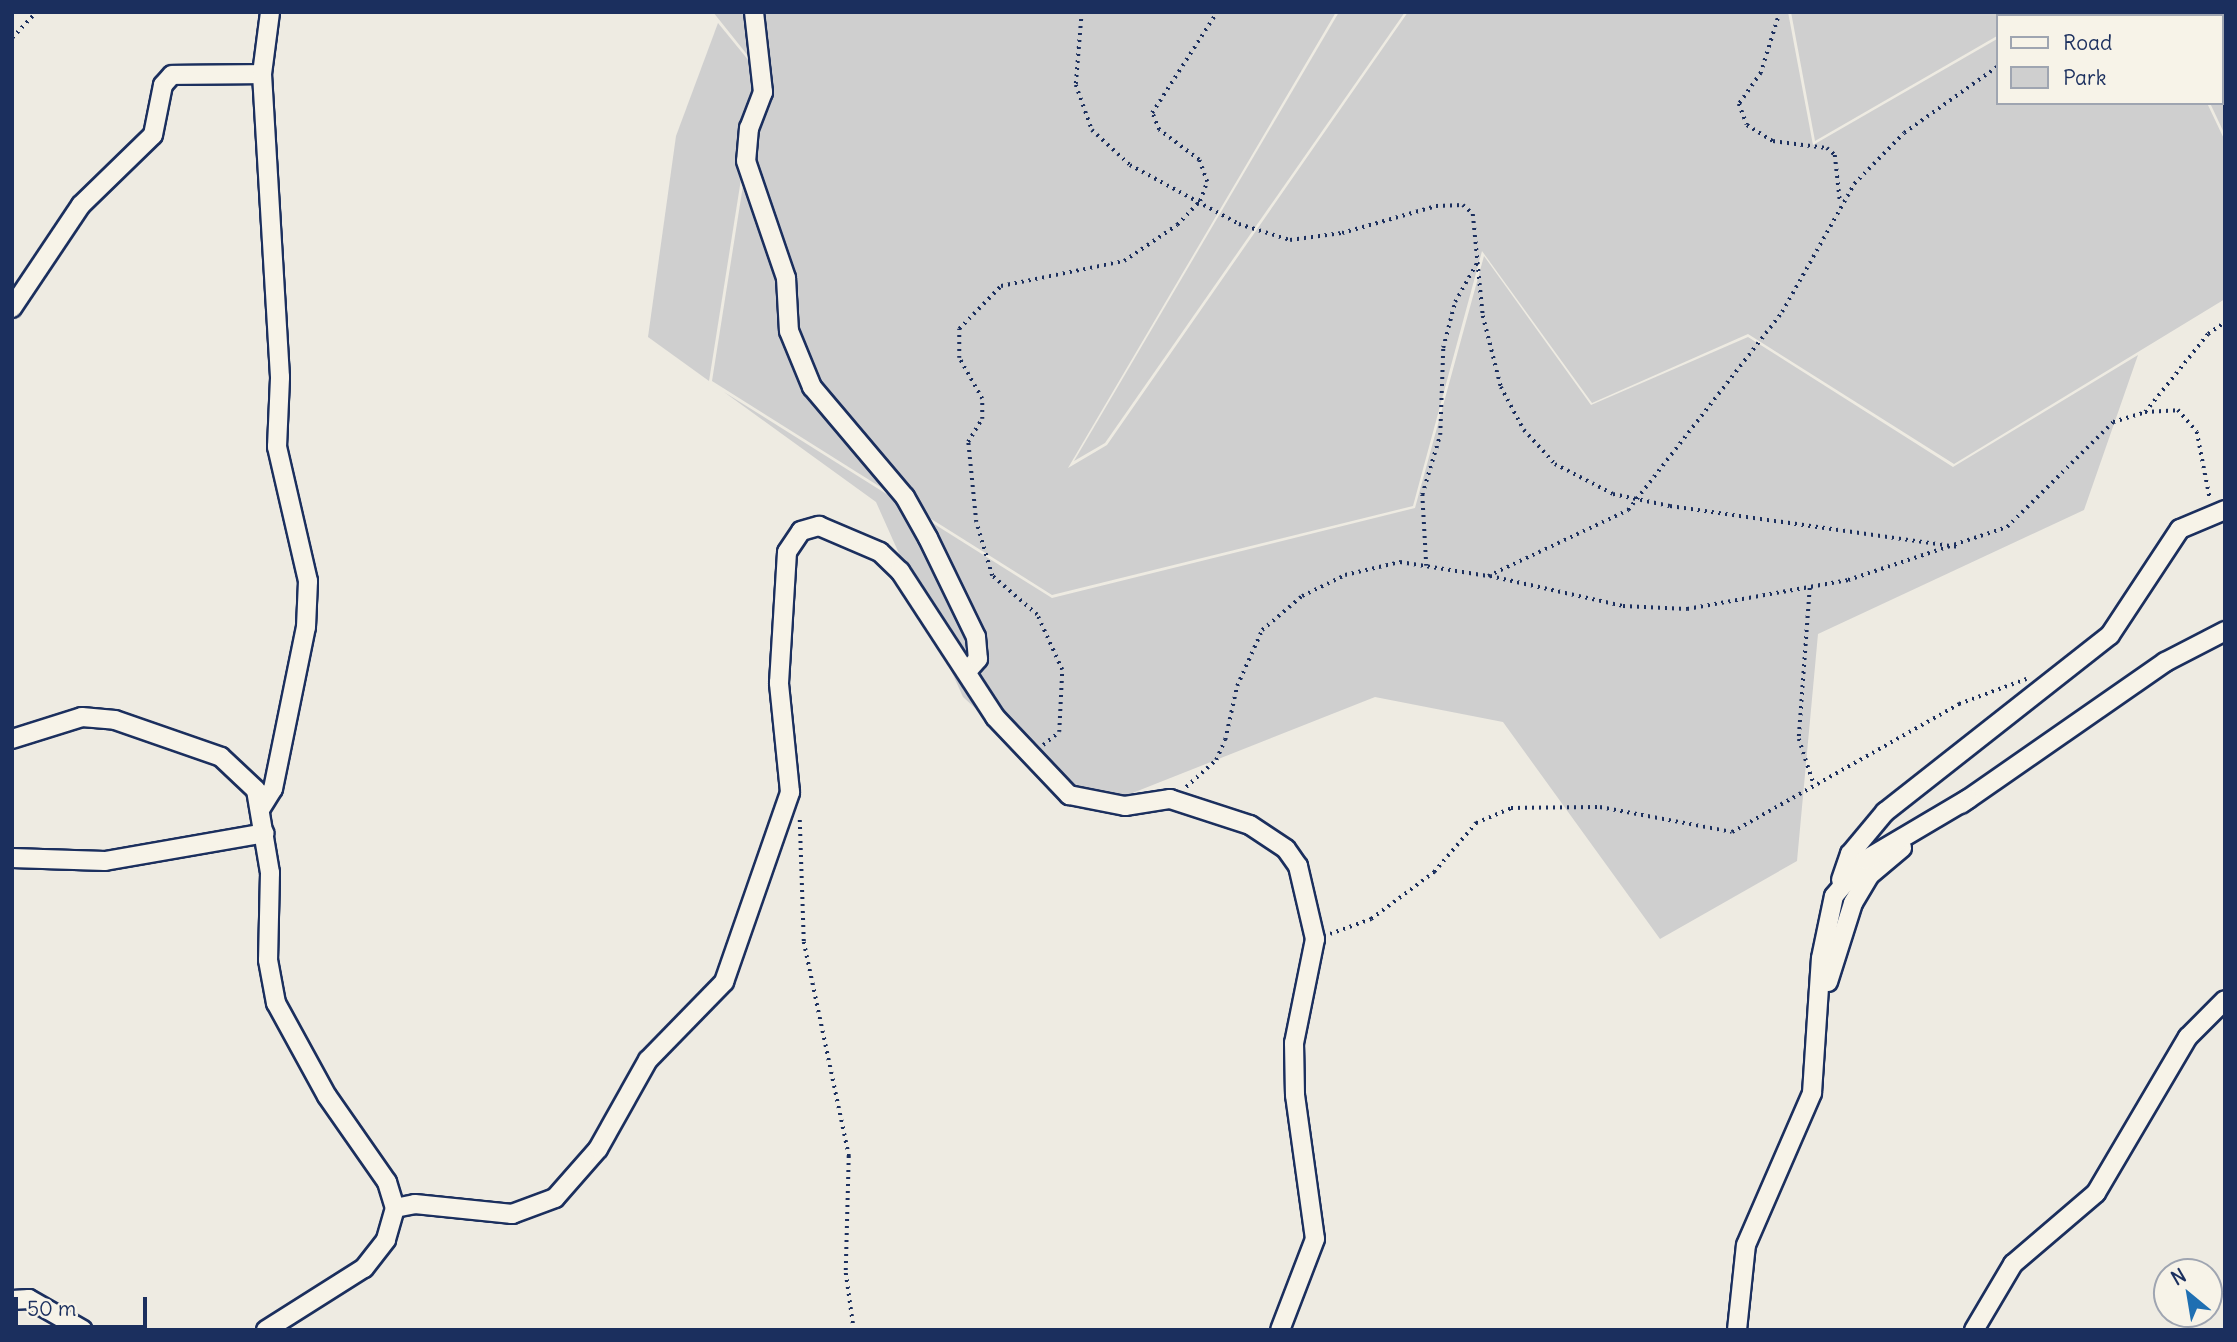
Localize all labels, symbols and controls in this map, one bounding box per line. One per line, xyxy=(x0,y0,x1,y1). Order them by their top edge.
legend xyxy=(1996,14,2223,105)
text: Road xyxy=(2063,29,2112,56)
text: Park xyxy=(2063,64,2106,91)
north arrow xyxy=(2153,1258,2223,1328)
text: N xyxy=(2167,1263,2190,1290)
scale bar xyxy=(18,1282,150,1326)
text: 50 m xyxy=(27,1295,76,1322)

